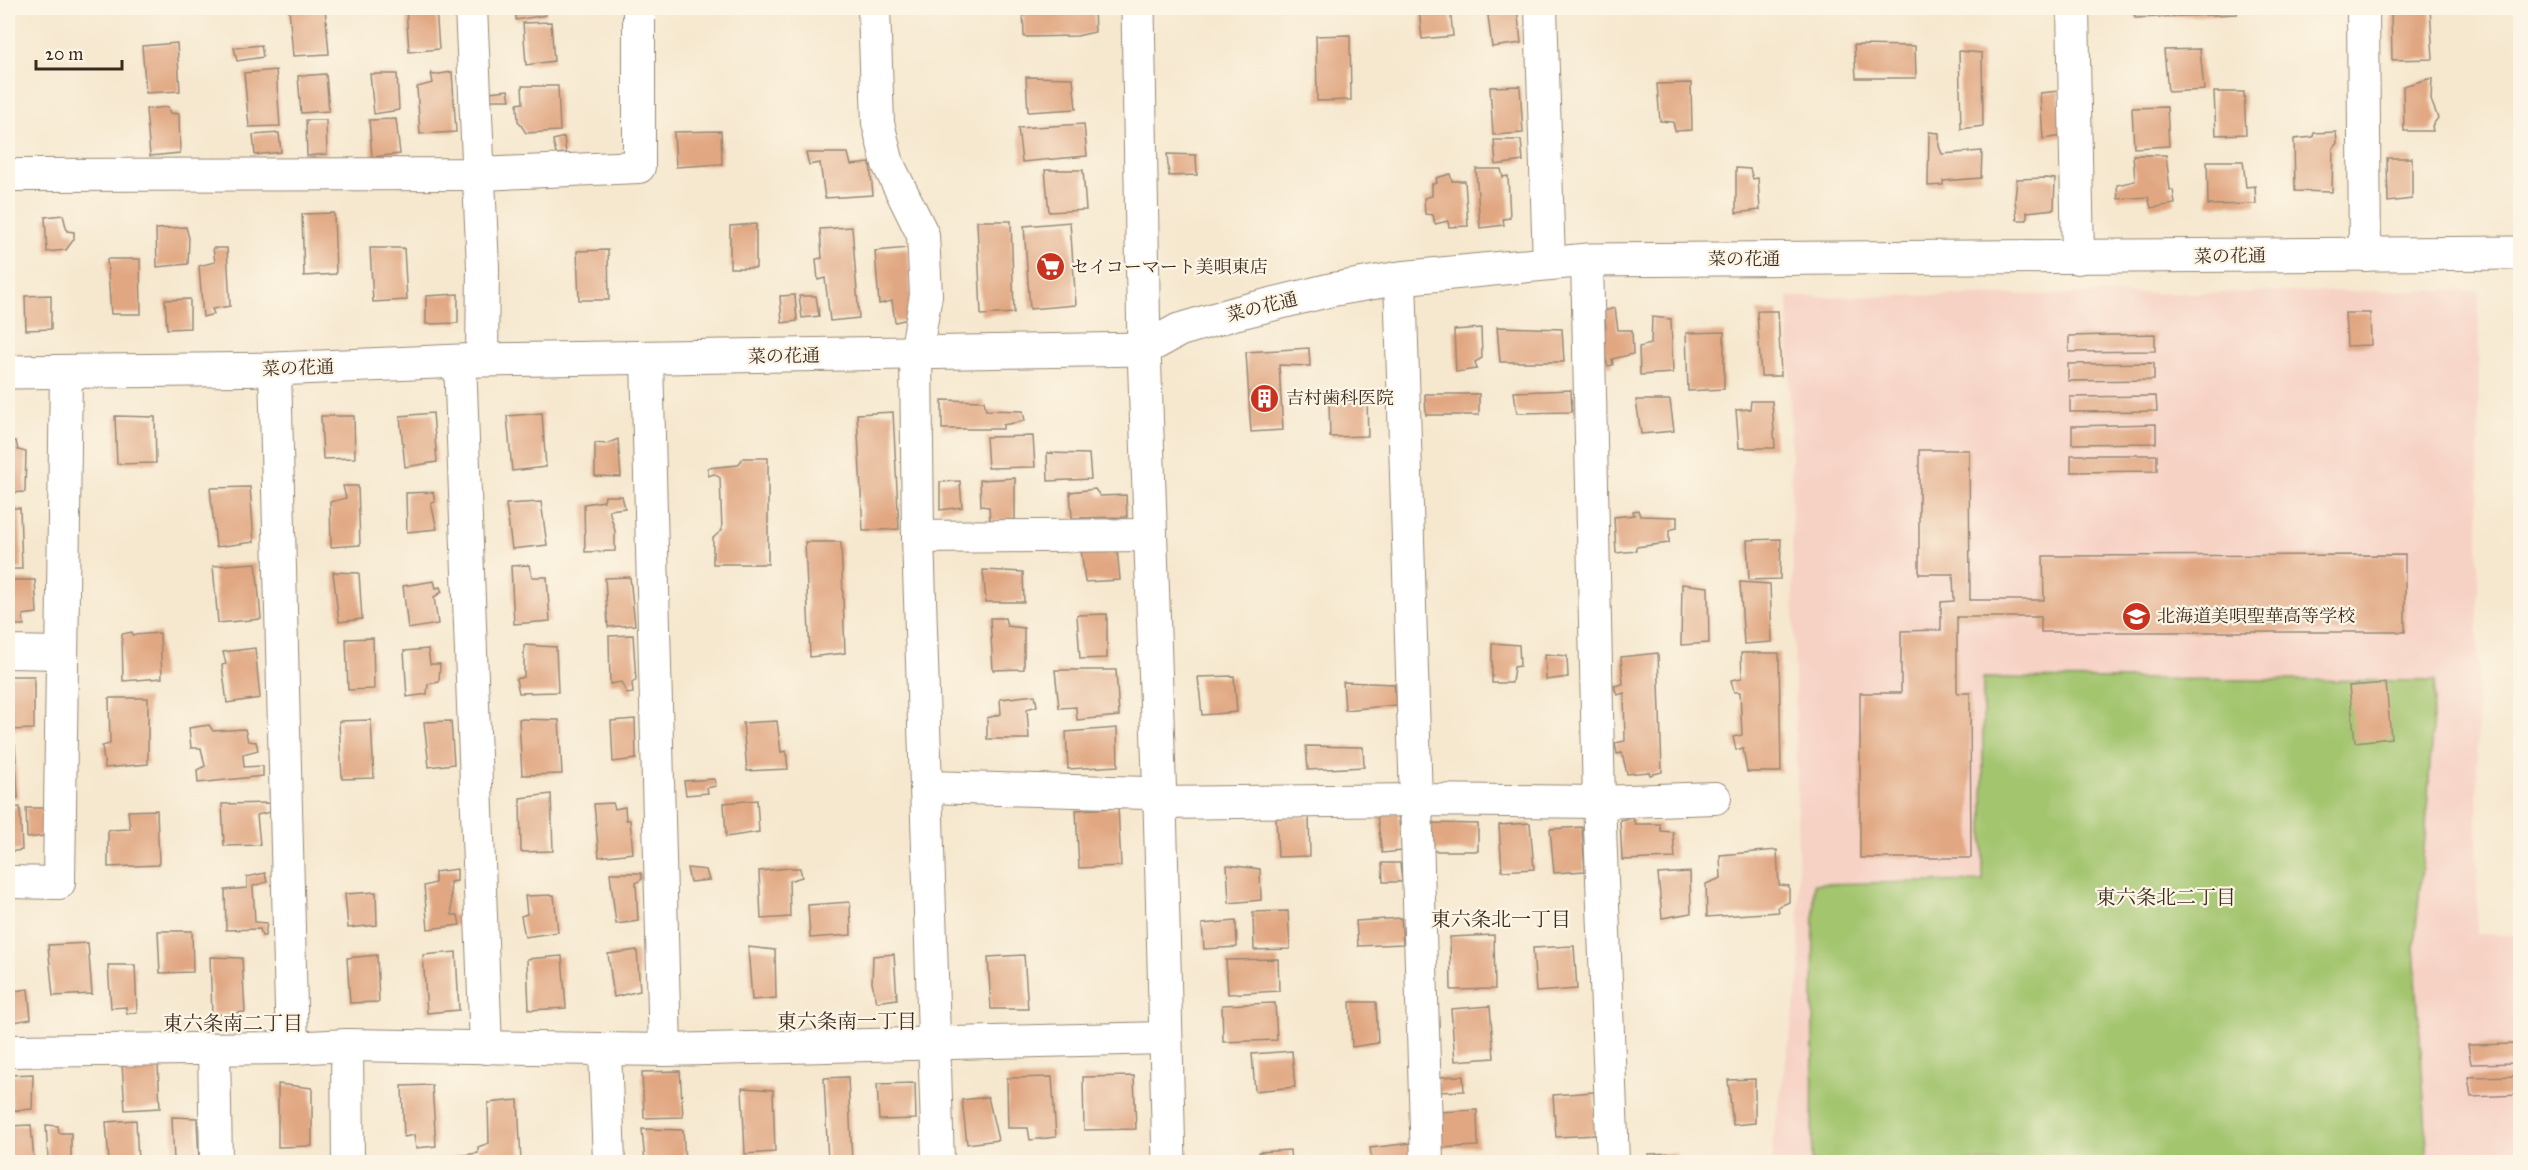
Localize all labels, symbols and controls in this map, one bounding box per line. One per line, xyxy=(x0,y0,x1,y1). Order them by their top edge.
scale bar xyxy=(36,33,122,71)
text: 20 m xyxy=(45,43,83,65)
street label: 菜の花通 xyxy=(2194,244,2266,268)
street label: 菜の花通 xyxy=(1708,248,1780,270)
supermarket icon: セイコーマート美唄東店 xyxy=(1034,251,1066,283)
place label: セイコーマート美唄東店 xyxy=(1071,256,1268,278)
street label: 菜の花通 xyxy=(1224,288,1300,326)
street label: 菜の花通 xyxy=(748,344,820,368)
street label: 菜の花通 xyxy=(262,356,334,380)
building icon: 吉村歯科医院 xyxy=(1249,382,1281,414)
place label: 吉村歯科医院 xyxy=(1286,387,1394,409)
school or university icon: 北海道美唄聖華高等学校 xyxy=(2120,600,2152,632)
place label: 北海道美唄聖華高等学校 xyxy=(2157,605,2355,627)
district label: 東六条北二丁目 xyxy=(2096,885,2236,909)
district label: 東六条北一丁目 xyxy=(1431,907,1571,931)
district label: 東六条南一丁目 xyxy=(777,1009,917,1033)
district label: 東六条南二丁目 xyxy=(163,1011,303,1035)

